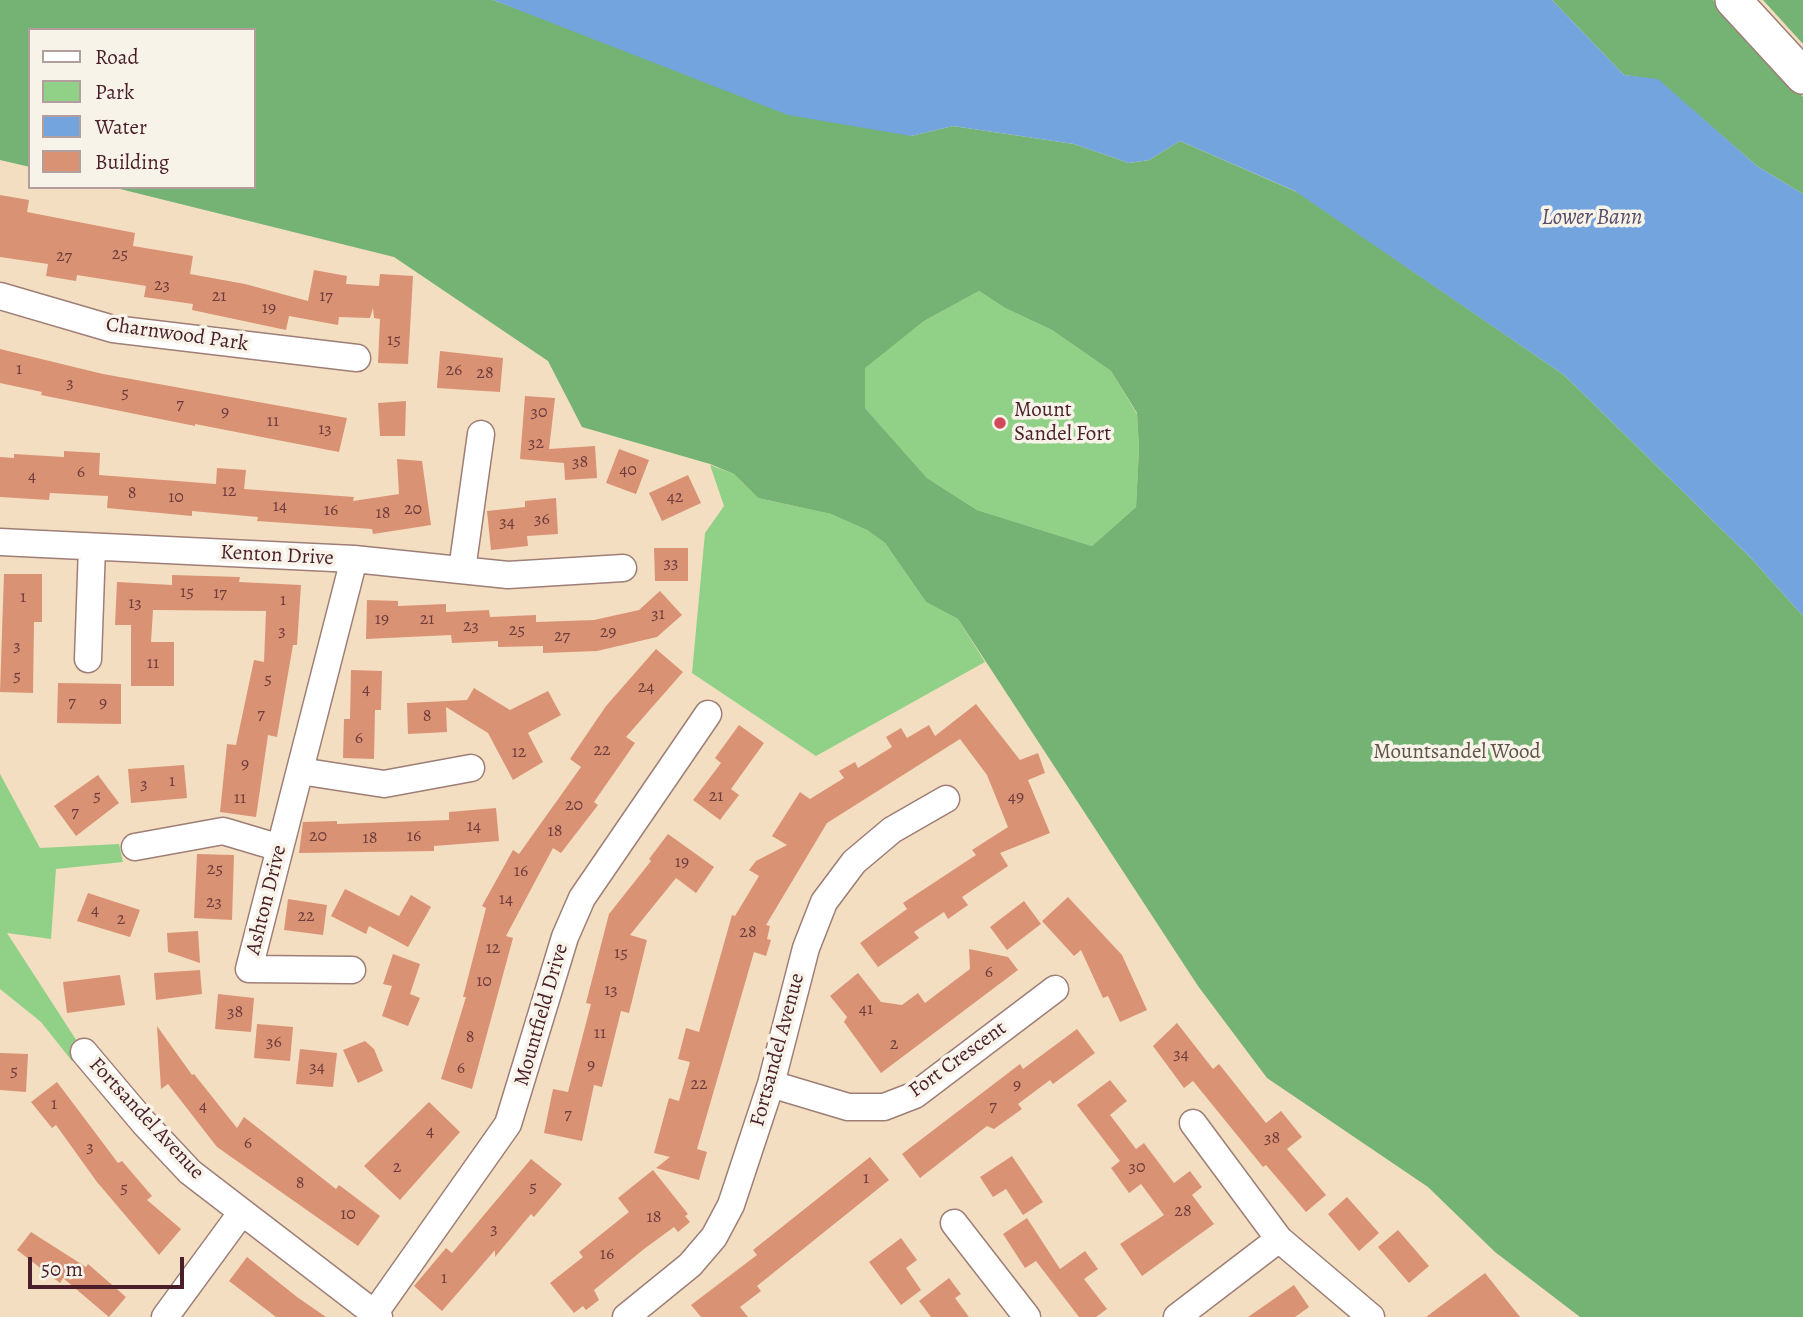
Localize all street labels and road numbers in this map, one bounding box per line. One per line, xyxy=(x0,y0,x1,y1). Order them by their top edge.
street label: Charnwood Park xyxy=(104,313,250,357)
street label: Kenton Drive xyxy=(220,540,334,572)
street label: Ashton Drive xyxy=(241,843,293,957)
street label: Mountfield Drive xyxy=(510,941,574,1089)
street label: Fortsandel Avenue xyxy=(745,971,811,1129)
street label: Fort Crescent xyxy=(904,1016,1012,1104)
street label: Fortsandel Avenue xyxy=(83,1053,209,1185)

